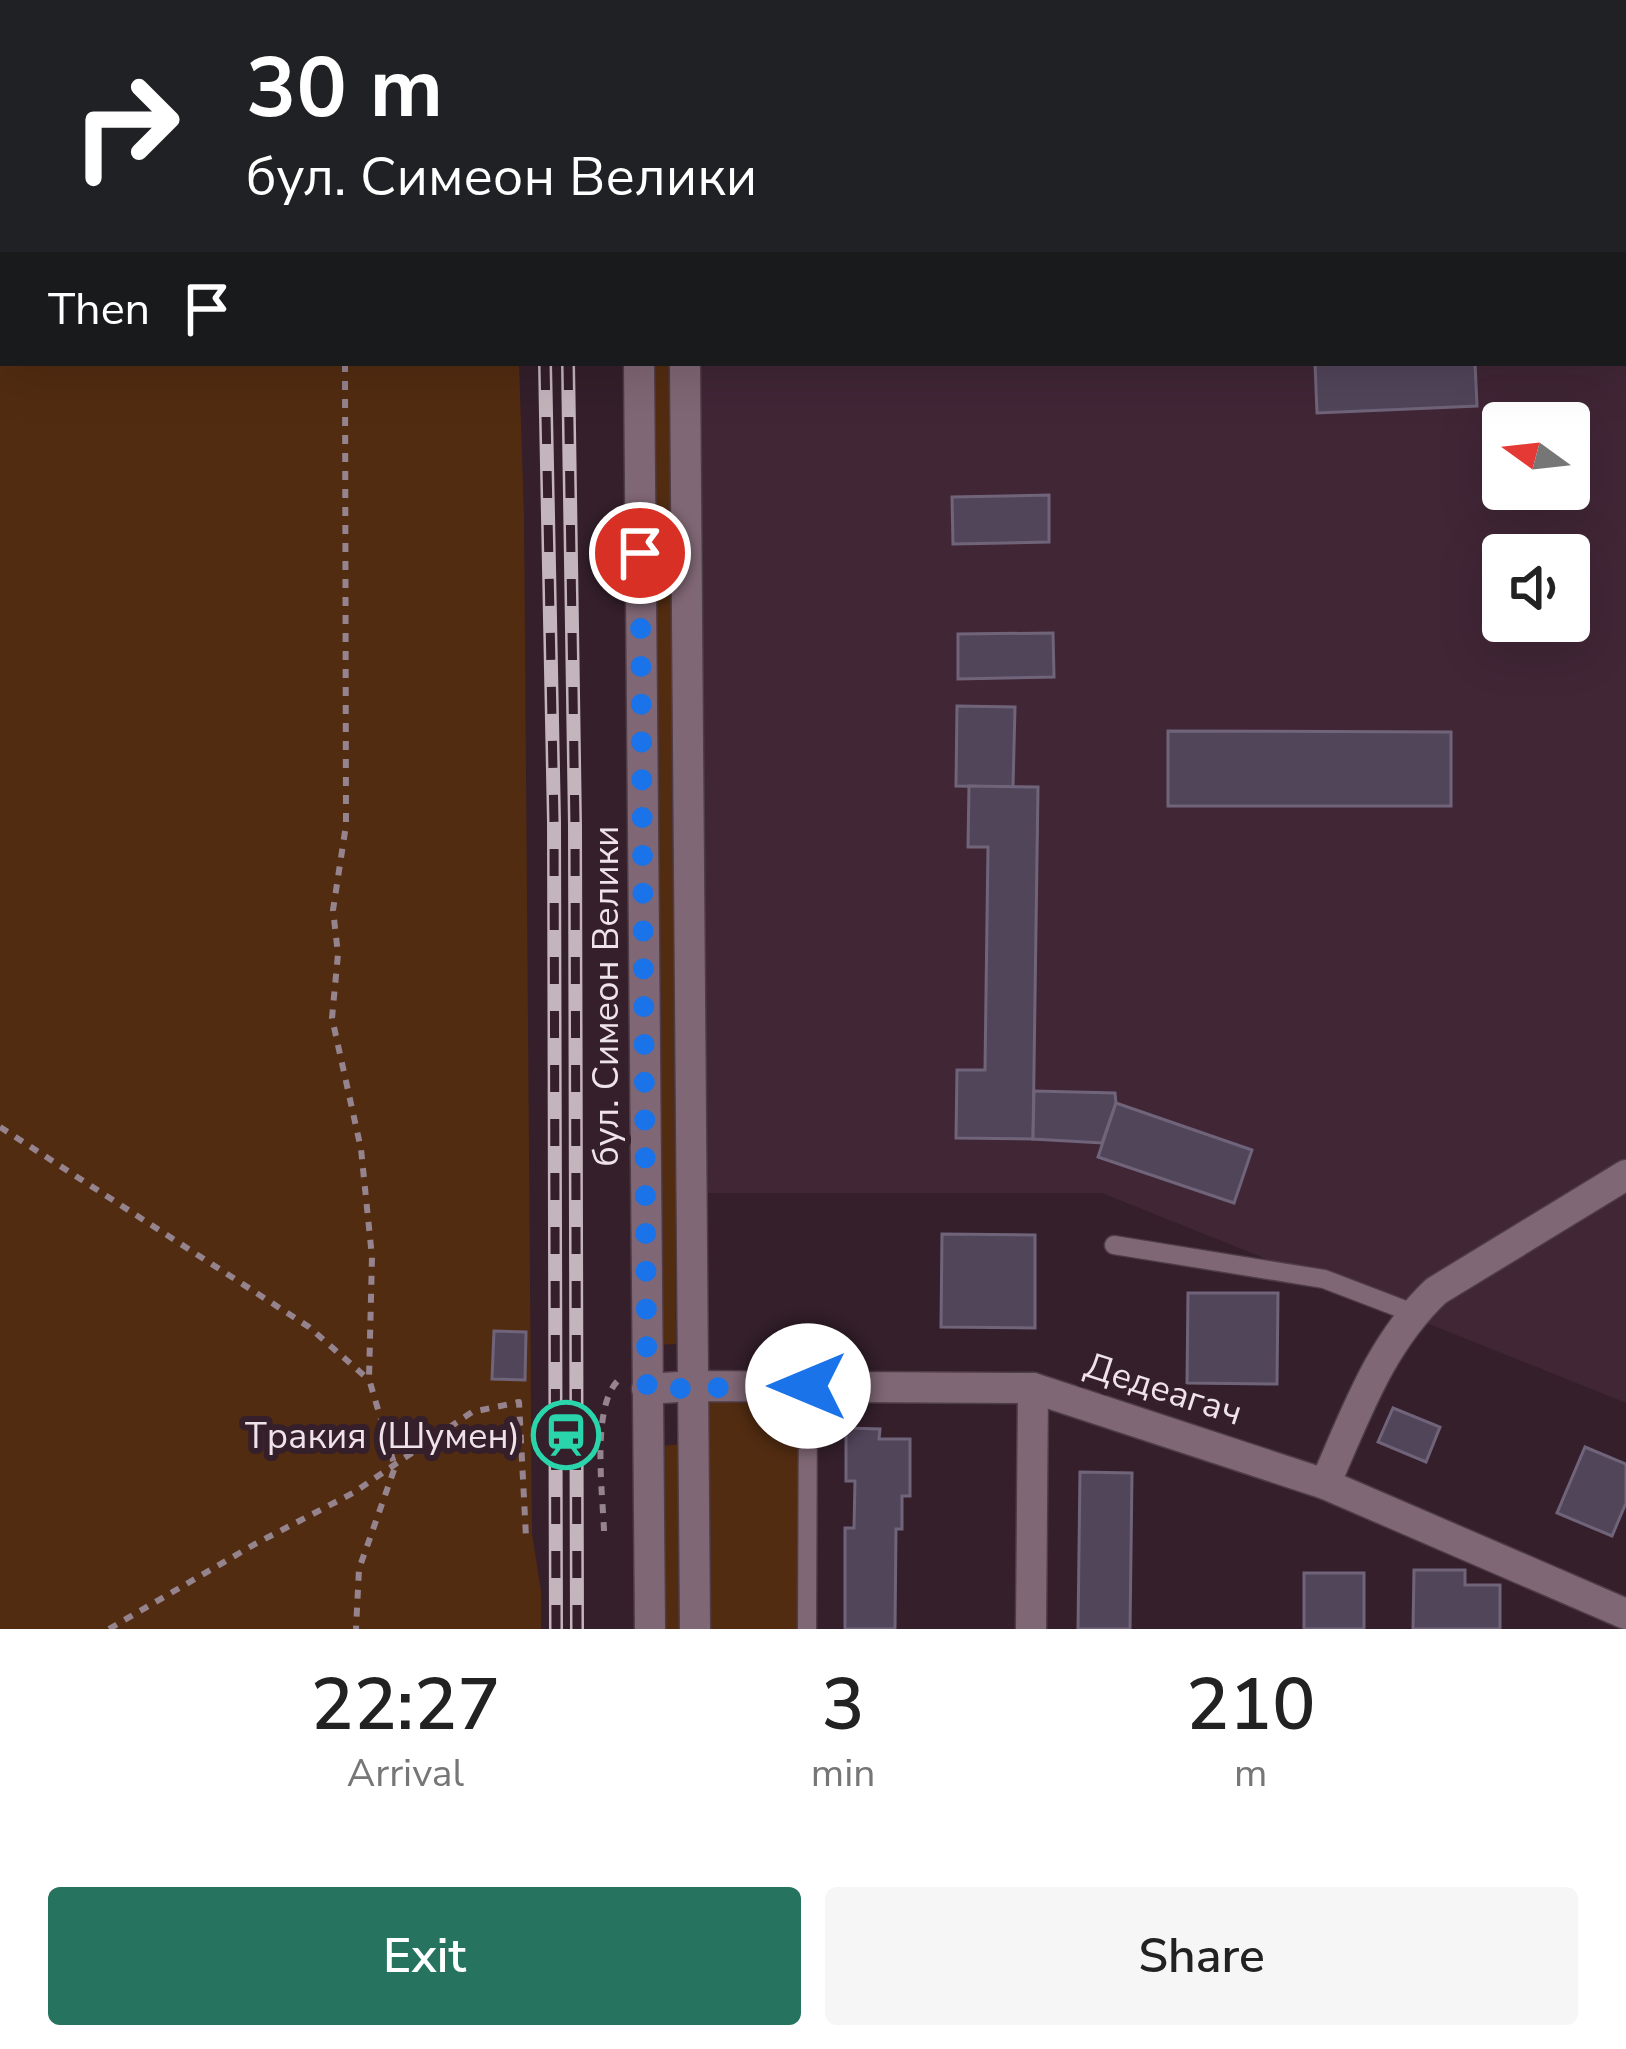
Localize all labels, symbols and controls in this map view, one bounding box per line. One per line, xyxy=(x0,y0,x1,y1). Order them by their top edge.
text: 30 m xyxy=(246,31,443,146)
icon: right xyxy=(48,48,204,204)
text: бул. Симеон Велики xyxy=(246,140,757,214)
icon: arrive xyxy=(174,276,240,342)
text: Then xyxy=(48,279,150,340)
north arrow xyxy=(1482,402,1590,510)
map controls xyxy=(1482,402,1590,642)
pin xyxy=(589,502,691,604)
icon: arrive xyxy=(607,520,673,586)
button: sound xyxy=(1482,534,1590,642)
street label: бул. Симеон Велики xyxy=(582,826,631,1166)
position arrow xyxy=(745,1323,871,1449)
street label: Дедеагач xyxy=(1079,1341,1248,1438)
station icon: Tракия (Шумен) xyxy=(531,1400,601,1470)
place label: Tракия (Шумен) xyxy=(245,1412,520,1461)
text: 22:27 xyxy=(310,1656,500,1754)
text: 3 xyxy=(822,1656,865,1754)
text: 210 xyxy=(1186,1656,1315,1754)
text: Arrival xyxy=(347,1747,464,1800)
text: min xyxy=(811,1747,875,1800)
text: m xyxy=(1234,1747,1267,1800)
button: Exit xyxy=(48,1887,801,2025)
button: Share xyxy=(825,1887,1578,2025)

